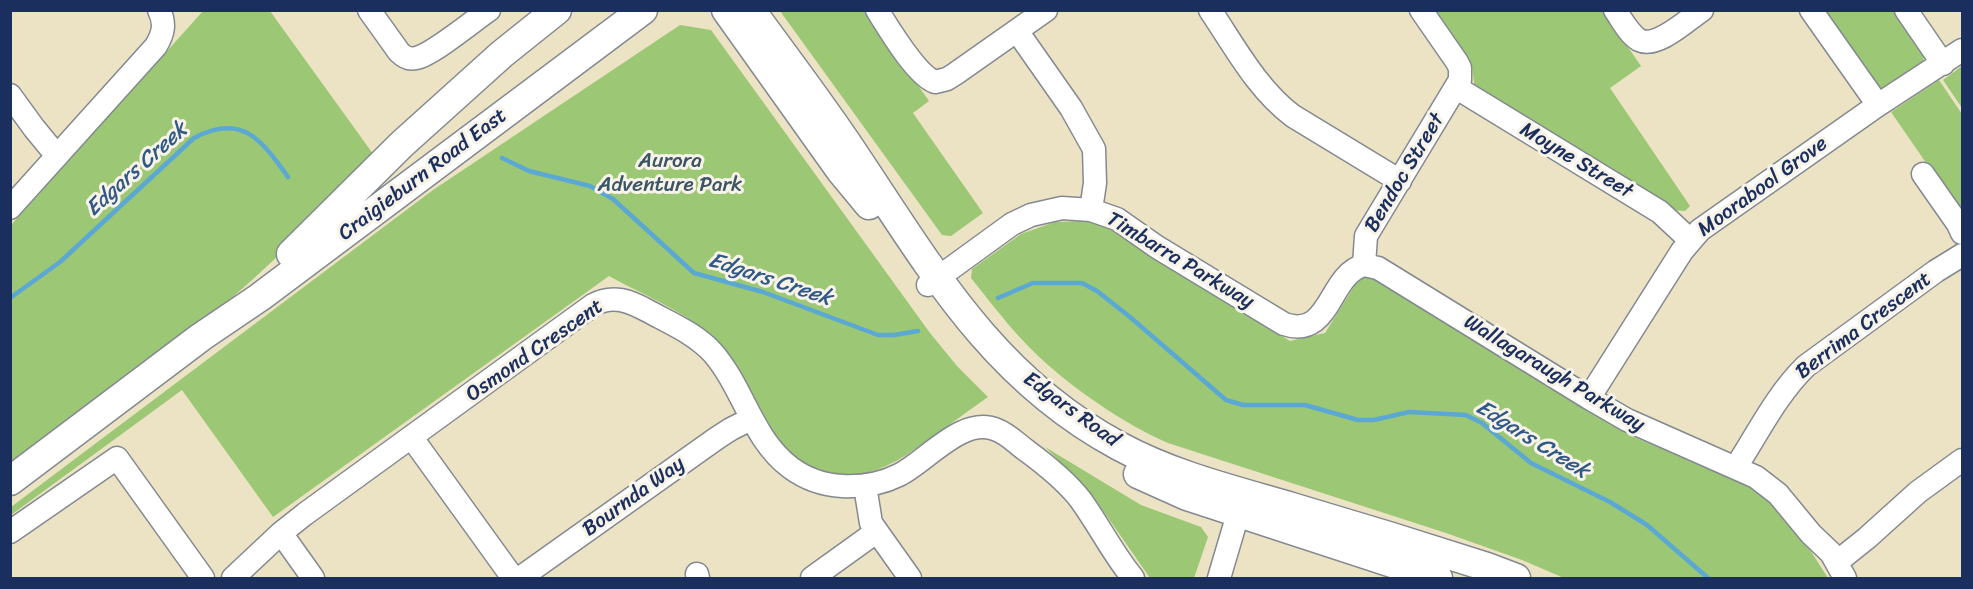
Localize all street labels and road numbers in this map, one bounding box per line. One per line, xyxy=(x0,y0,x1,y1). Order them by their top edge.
street label: Craigieburn Road East xyxy=(334,103,512,247)
street label: Bendoc Street xyxy=(1360,109,1450,237)
street label: Moyne Street xyxy=(1515,117,1637,205)
street label: Moorabool Grove xyxy=(1693,131,1833,243)
street label: Timbarra Parkway xyxy=(1102,207,1258,315)
street label: Berrima Crescent xyxy=(1791,267,1937,385)
street label: Osmond Crescent xyxy=(461,294,609,408)
street label: Wallagaraugh Parkway xyxy=(1459,310,1649,438)
street label: Edgars Road xyxy=(1018,367,1124,453)
street label: Bournda Way xyxy=(578,452,690,542)

